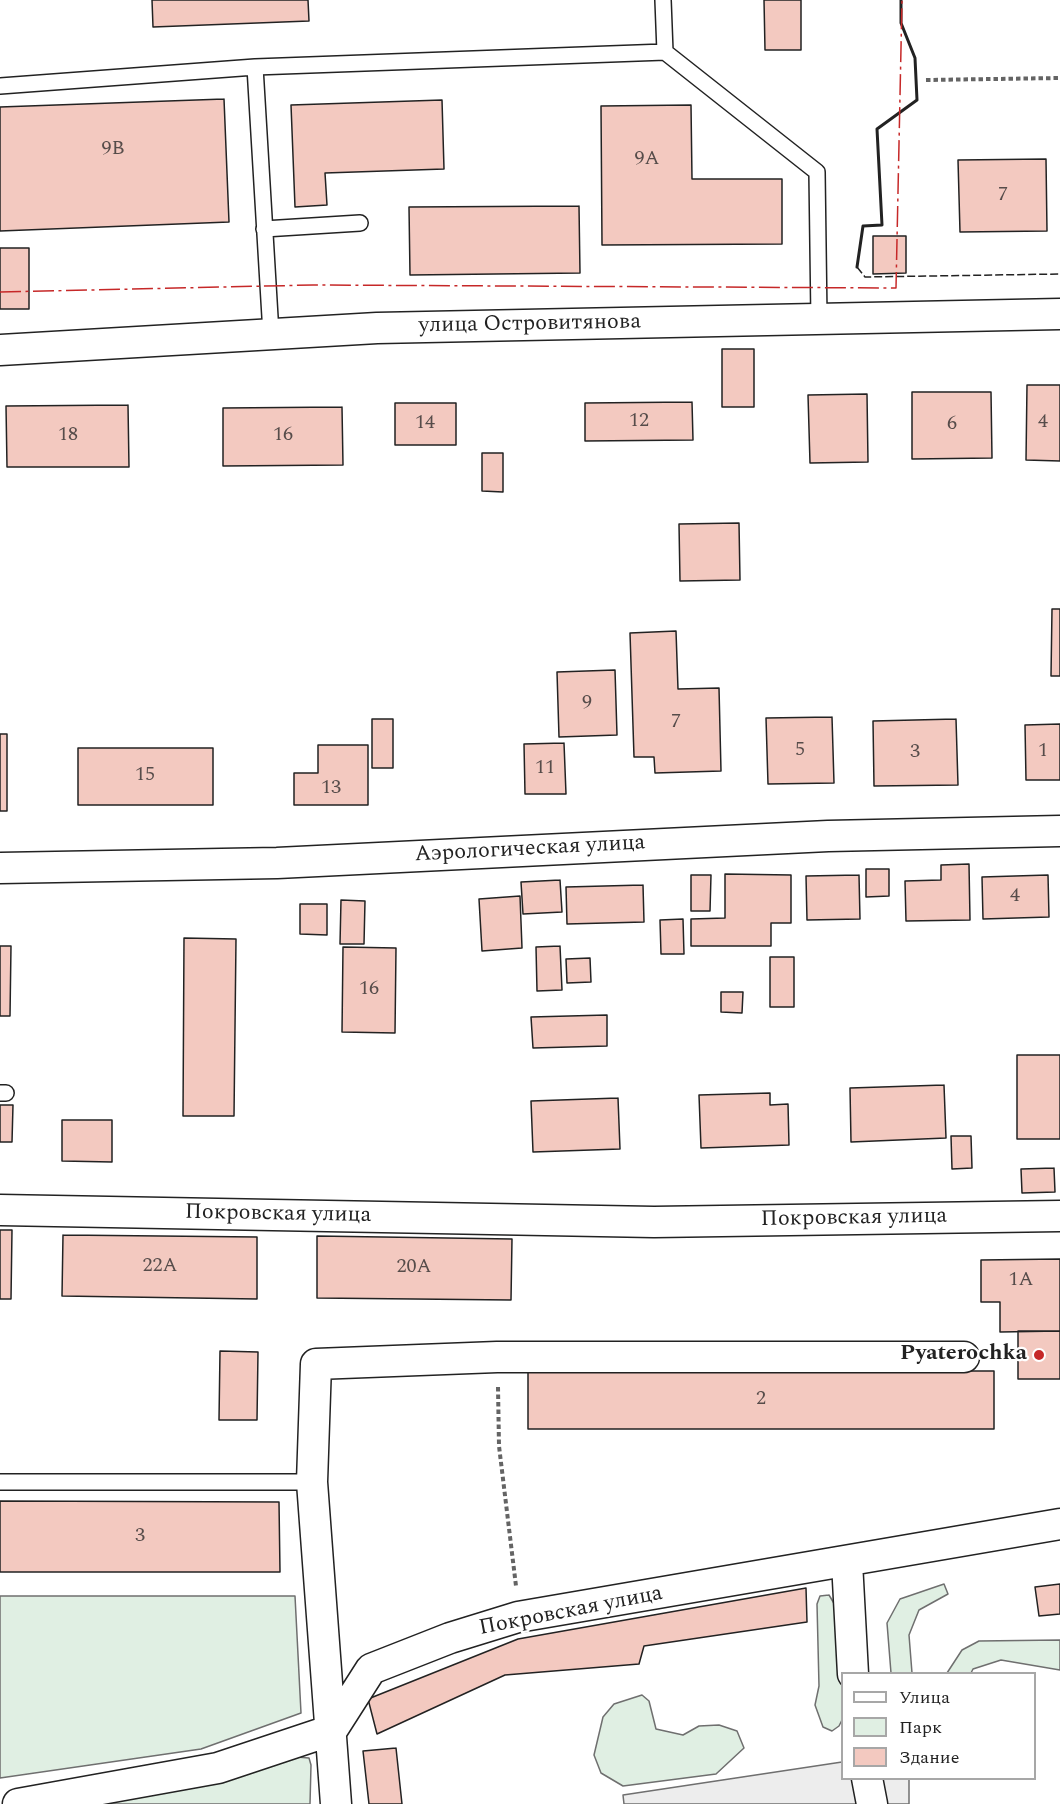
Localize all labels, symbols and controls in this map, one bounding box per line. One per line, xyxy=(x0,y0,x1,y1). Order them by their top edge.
house number: 9В xyxy=(101,138,125,162)
house number: 9А xyxy=(635,148,659,172)
house number: 7 xyxy=(998,184,1008,208)
street label: улица Островитянова xyxy=(419,310,641,340)
house number: 12 xyxy=(629,410,649,434)
house number: 4 xyxy=(1038,411,1048,435)
house number: 14 xyxy=(415,412,435,436)
house number: 6 xyxy=(947,413,957,437)
house number: 18 xyxy=(58,424,78,448)
house number: 16 xyxy=(273,424,293,448)
house number: 9 xyxy=(582,692,592,716)
house number: 7 xyxy=(671,711,681,735)
house number: 5 xyxy=(795,739,805,763)
house number: 1 xyxy=(1038,740,1048,764)
house number: 3 xyxy=(910,741,920,765)
house number: 11 xyxy=(535,757,555,781)
house number: 15 xyxy=(135,764,155,788)
house number: 13 xyxy=(321,777,341,801)
street label: Аэрологическая улица xyxy=(414,831,646,869)
house number: 4 xyxy=(1010,885,1020,909)
house number: 16 xyxy=(359,978,379,1002)
street label: Покровская улица xyxy=(185,1200,371,1230)
street label: Покровская улица xyxy=(761,1204,947,1234)
house number: 22А xyxy=(143,1255,177,1279)
house number: 20А xyxy=(397,1256,431,1280)
house number: 1А xyxy=(1009,1269,1033,1293)
place label: Pyaterochka xyxy=(900,1342,1027,1368)
marker: Pyaterochka xyxy=(1032,1348,1046,1362)
house number: 2 xyxy=(756,1388,766,1412)
house number: 3 xyxy=(135,1525,145,1549)
street label: Покровская улица xyxy=(477,1581,665,1643)
legend xyxy=(841,1672,1036,1780)
text: Улица xyxy=(899,1684,950,1711)
text: Парк xyxy=(899,1714,942,1741)
text: Здание xyxy=(899,1744,959,1771)

